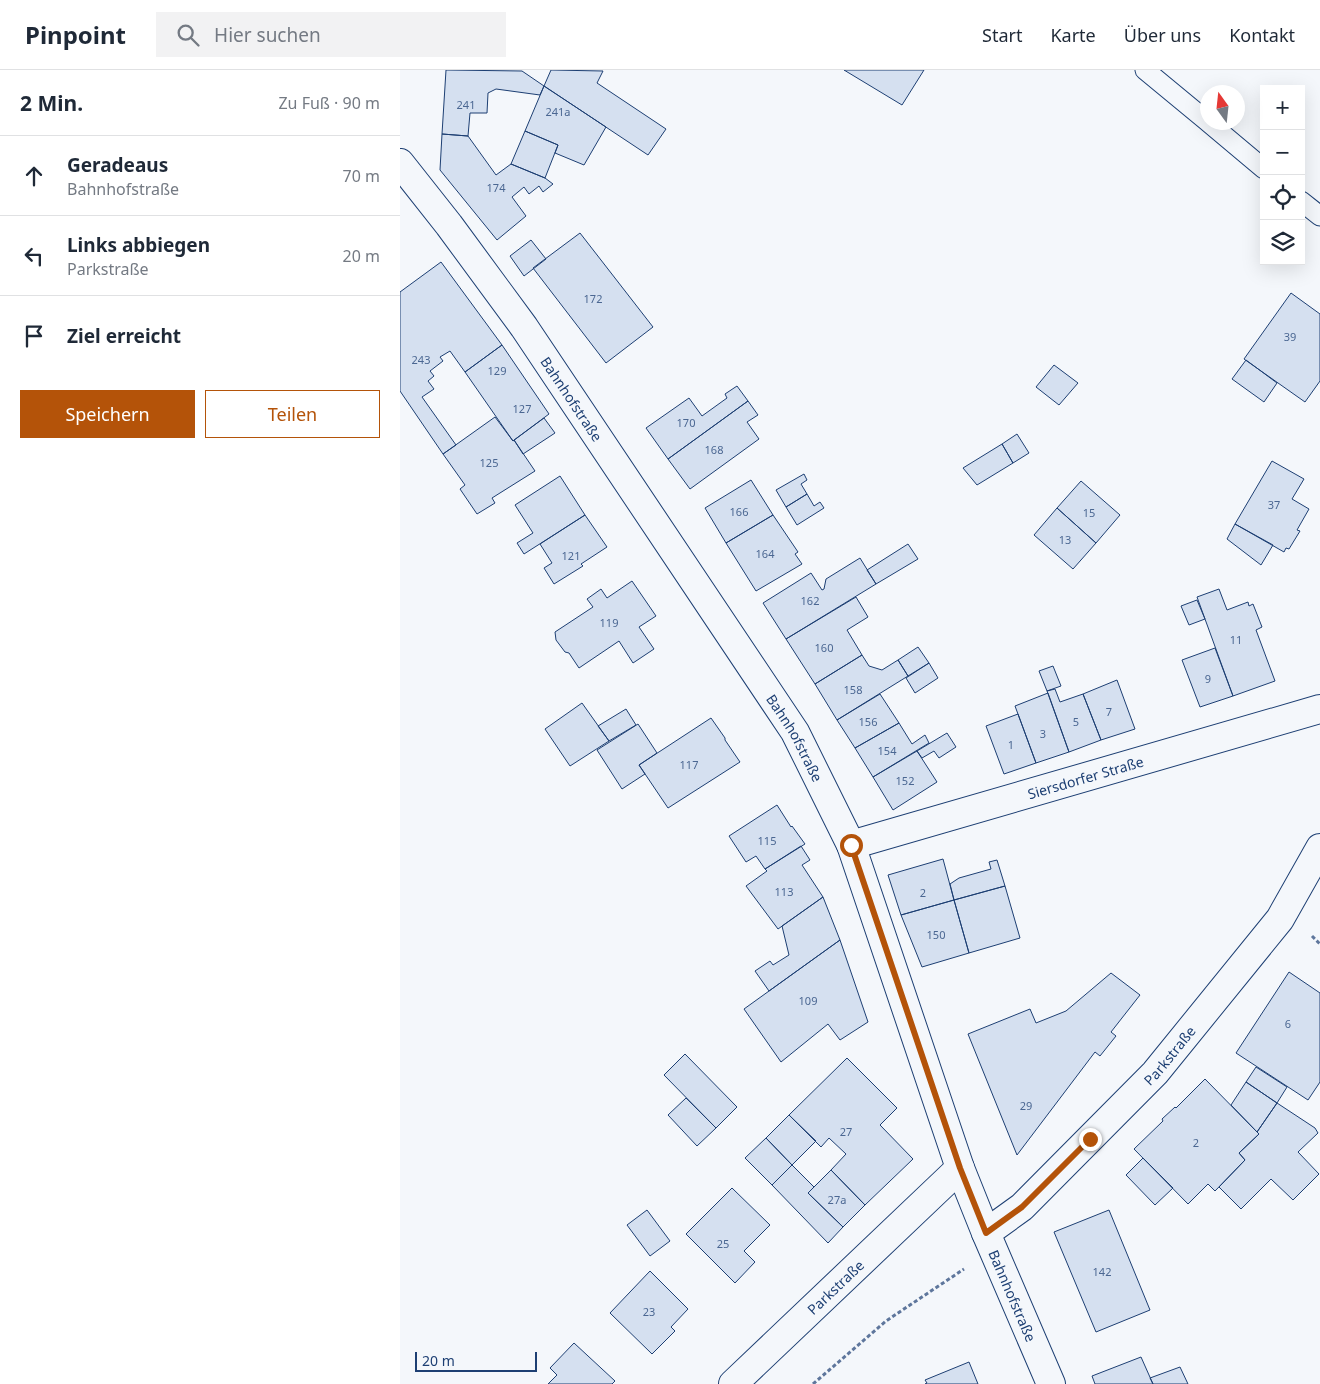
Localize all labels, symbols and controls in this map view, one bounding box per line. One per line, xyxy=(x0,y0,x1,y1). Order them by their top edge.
search box xyxy=(156,12,506,57)
text: Pinpoint xyxy=(25,18,126,51)
icon: search xyxy=(174,21,202,49)
text: Hier suchen xyxy=(214,22,321,48)
text: Start xyxy=(982,23,1022,47)
text: Karte xyxy=(1050,23,1096,47)
text: Über uns xyxy=(1124,23,1201,47)
text: Kontakt xyxy=(1229,23,1295,47)
north arrow xyxy=(1200,85,1245,130)
map controls xyxy=(1260,85,1305,265)
button: + xyxy=(1260,85,1305,130)
text: 2 Min. xyxy=(20,89,83,117)
text: Zu Fuß · 90 m xyxy=(278,92,380,114)
house number: 241 xyxy=(457,97,475,112)
house number: 241a xyxy=(545,104,571,119)
button: − xyxy=(1260,130,1305,175)
text: Geradeaus xyxy=(67,152,168,178)
icon: ahead xyxy=(20,162,48,190)
text: 70 m xyxy=(343,165,380,187)
button: locate xyxy=(1260,175,1305,220)
text: Bahnhofstraße xyxy=(67,178,179,200)
house number: 174 xyxy=(487,180,506,195)
button: layers xyxy=(1260,220,1305,265)
text: Links abbiegen xyxy=(67,232,210,258)
icon: left xyxy=(20,242,48,270)
text: 20 m xyxy=(343,245,380,267)
text: Parkstraße xyxy=(67,258,149,280)
house number: 172 xyxy=(584,291,602,306)
icon: arrive xyxy=(20,322,48,350)
text: Ziel erreicht xyxy=(67,323,181,349)
house number: 39 xyxy=(1284,329,1296,344)
house number: 243 xyxy=(412,352,430,367)
street label: Bahnhofstraße xyxy=(537,353,607,445)
house number: 129 xyxy=(488,363,506,378)
button: Speichern xyxy=(20,390,195,438)
button: Teilen xyxy=(205,390,380,438)
house number: 127 xyxy=(513,401,531,416)
house number: 170 xyxy=(677,415,695,430)
house number: 168 xyxy=(705,442,723,457)
house number: 125 xyxy=(480,455,498,470)
house number: 37 xyxy=(1268,497,1280,512)
house number: 166 xyxy=(730,504,748,519)
house number: 15 xyxy=(1083,505,1095,520)
house number: 13 xyxy=(1059,532,1071,547)
house number: 164 xyxy=(756,546,775,561)
house number: 121 xyxy=(562,548,580,563)
house number: 162 xyxy=(801,593,819,608)
house number: 119 xyxy=(600,615,618,630)
house number: 11 xyxy=(1230,632,1242,647)
house number: 160 xyxy=(815,640,833,655)
house number: 9 xyxy=(1205,671,1211,686)
house number: 158 xyxy=(844,682,862,697)
street label: Bahnhofstraße xyxy=(763,690,828,785)
house number: 7 xyxy=(1106,704,1112,719)
house number: 156 xyxy=(859,714,877,729)
house number: 5 xyxy=(1073,714,1079,729)
house number: 3 xyxy=(1040,726,1046,741)
house number: 1 xyxy=(1008,737,1014,752)
house number: 154 xyxy=(878,743,897,758)
street label: Siersdorfer Straße xyxy=(1025,751,1146,803)
house number: 117 xyxy=(680,757,698,772)
house number: 152 xyxy=(896,773,914,788)
house number: 115 xyxy=(758,833,776,848)
route start xyxy=(840,834,863,857)
house number: 113 xyxy=(775,884,793,899)
house number: 2 xyxy=(920,885,926,900)
house number: 150 xyxy=(927,927,945,942)
house number: 109 xyxy=(799,993,817,1008)
house number: 6 xyxy=(1285,1016,1291,1031)
street label: Parkstraße xyxy=(1139,1021,1199,1089)
house number: 29 xyxy=(1020,1098,1032,1113)
house number: 27 xyxy=(840,1124,852,1139)
route end xyxy=(1079,1128,1102,1151)
house number: 2 xyxy=(1193,1135,1199,1150)
house number: 27a xyxy=(828,1192,846,1207)
house number: 25 xyxy=(717,1236,729,1251)
street label: Bahnhofstraße xyxy=(985,1247,1041,1344)
street label: Parkstraße xyxy=(803,1255,868,1318)
house number: 142 xyxy=(1093,1264,1111,1279)
house number: 23 xyxy=(643,1304,655,1319)
scale bar xyxy=(415,1349,538,1372)
text: 20 m xyxy=(422,1351,455,1370)

